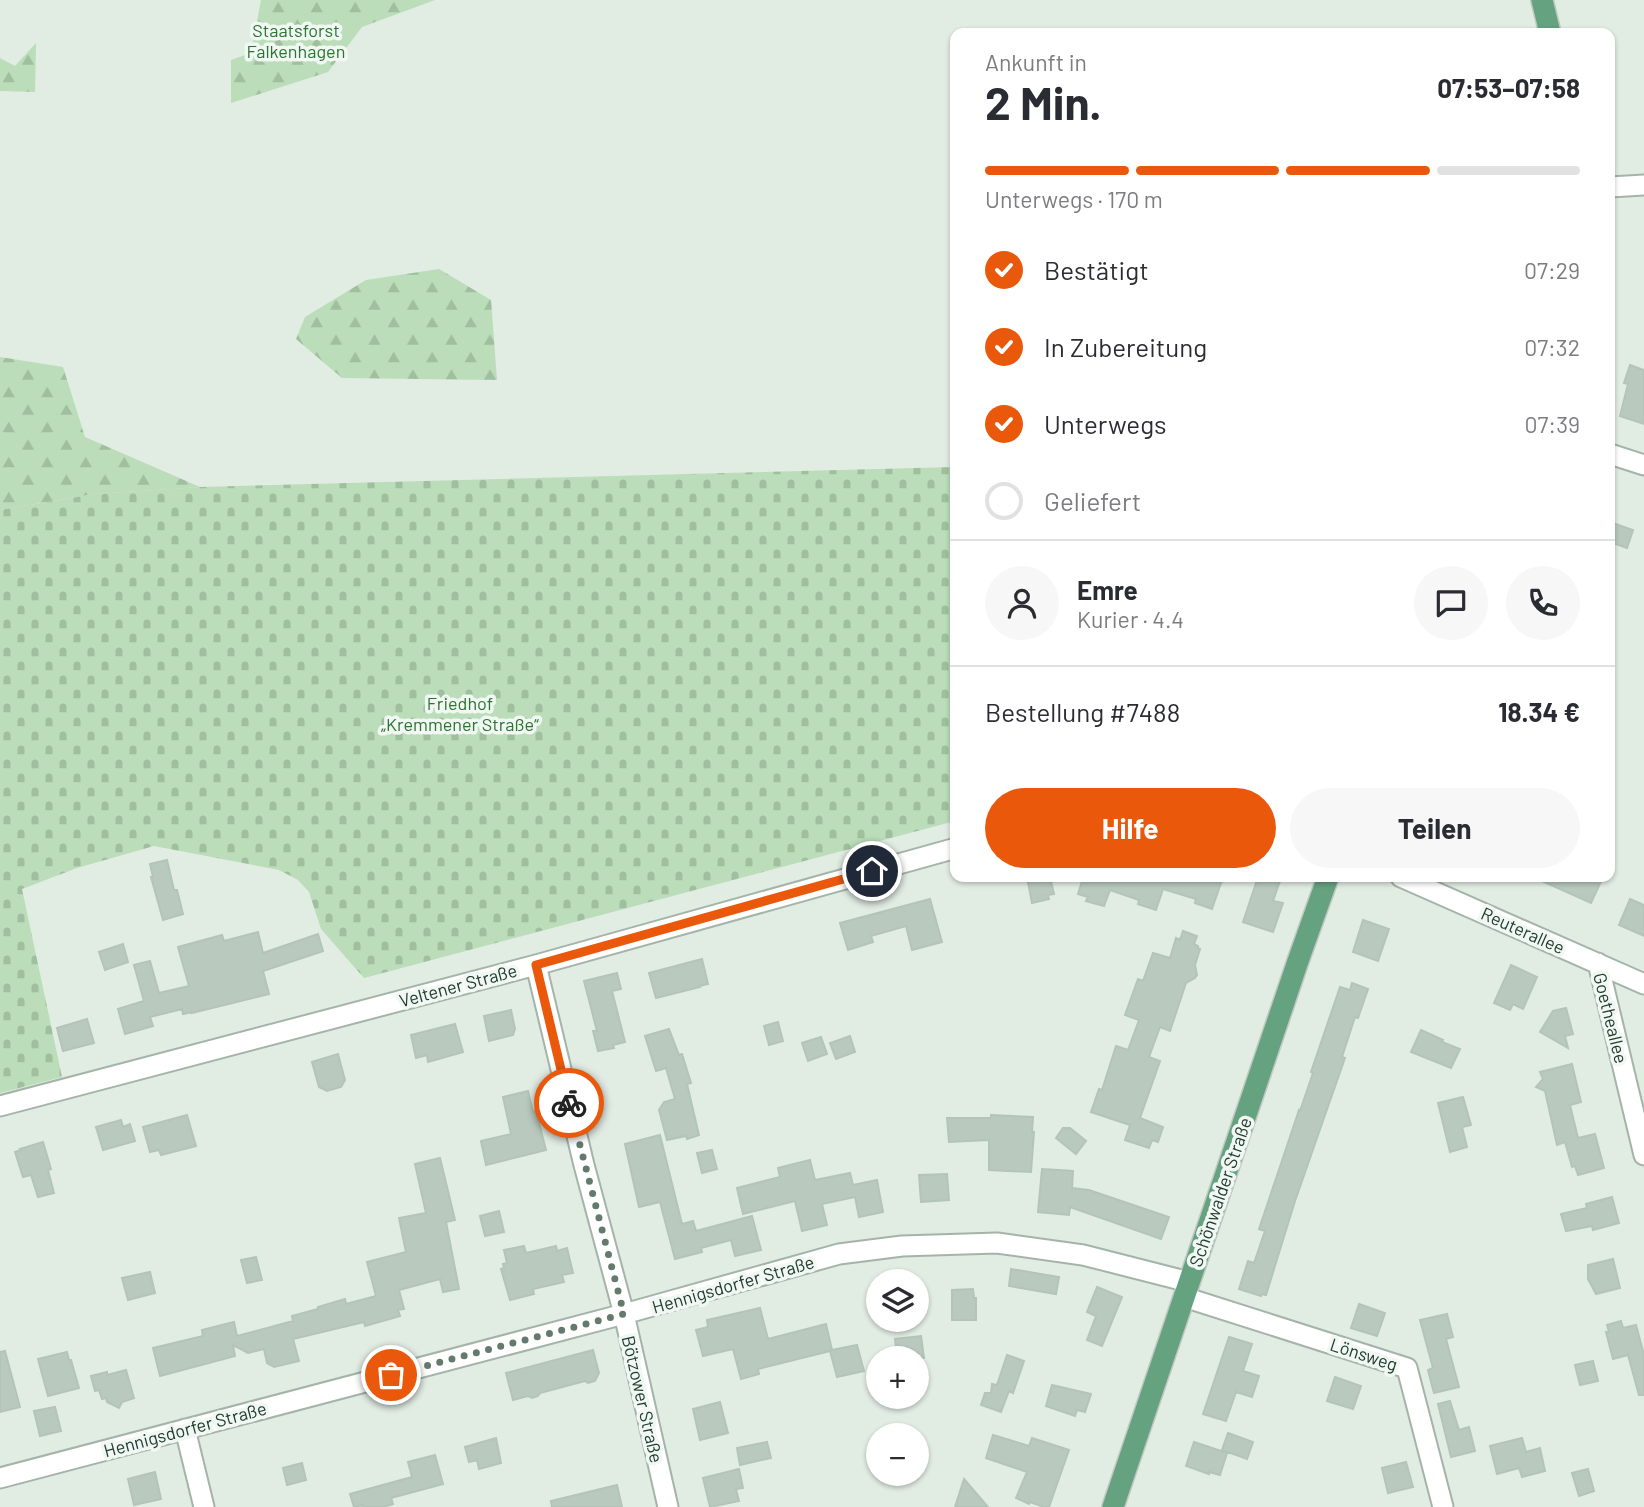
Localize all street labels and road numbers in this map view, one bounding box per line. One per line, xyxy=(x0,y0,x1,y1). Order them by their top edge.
street label: Reuterallee xyxy=(1478,902,1568,958)
street label: Veltener Straße xyxy=(397,959,519,1011)
street label: Goetheallee xyxy=(1589,970,1633,1066)
street label: Schönwalder Straße xyxy=(1184,1114,1256,1270)
street label: Hennigsdorfer Straße xyxy=(649,1250,817,1318)
street label: Bötzower Straße xyxy=(618,1333,668,1465)
street label: Lönsweg xyxy=(1328,1333,1400,1375)
street label: Hennigsdorfer Straße xyxy=(101,1397,269,1461)

